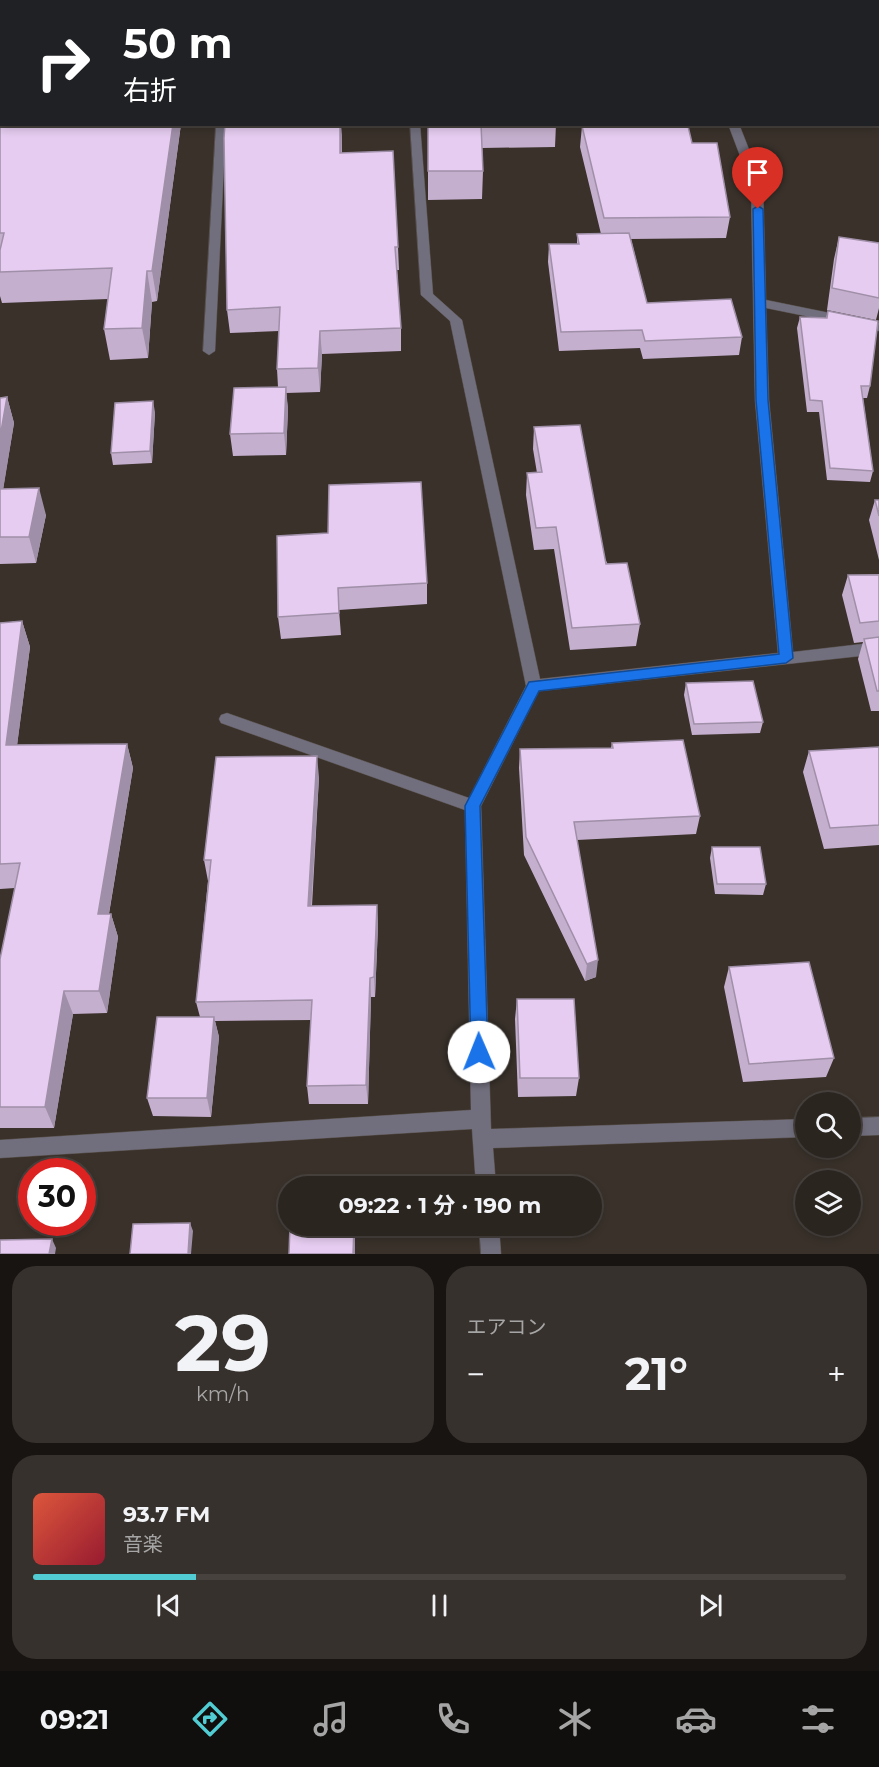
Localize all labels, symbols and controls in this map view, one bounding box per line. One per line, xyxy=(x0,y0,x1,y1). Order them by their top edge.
text: 50 m xyxy=(123,17,232,69)
icon: right xyxy=(24,24,102,102)
text: 右折 xyxy=(123,74,177,107)
pin xyxy=(732,147,783,209)
icon: arrive xyxy=(741,156,774,189)
position arrow xyxy=(447,1020,511,1084)
map controls xyxy=(795,1092,861,1236)
button: search xyxy=(795,1092,861,1158)
speed limit sign: 30 xyxy=(18,1158,96,1236)
button: layers xyxy=(795,1170,861,1236)
text: 09:22 · 1 分 · 190 m xyxy=(339,1192,541,1219)
text: 29 xyxy=(175,1295,271,1391)
text: エアコン xyxy=(467,1315,547,1339)
text: 21° xyxy=(625,1346,688,1401)
text: − xyxy=(467,1354,485,1394)
text: + xyxy=(827,1354,846,1394)
text: km/h xyxy=(196,1382,249,1406)
text: 93.7 FM xyxy=(123,1501,210,1528)
text: 音楽 xyxy=(123,1532,163,1556)
icon: previous xyxy=(152,1589,185,1622)
icon: pause xyxy=(423,1589,456,1622)
icon: next xyxy=(694,1589,727,1622)
icon: directions xyxy=(189,1698,231,1740)
icon: music xyxy=(310,1698,352,1740)
icon: phone xyxy=(432,1698,474,1740)
icon: climate xyxy=(554,1698,596,1740)
icon: car xyxy=(675,1698,717,1740)
icon: filters xyxy=(797,1698,839,1740)
text: 09:21 xyxy=(40,1703,109,1736)

